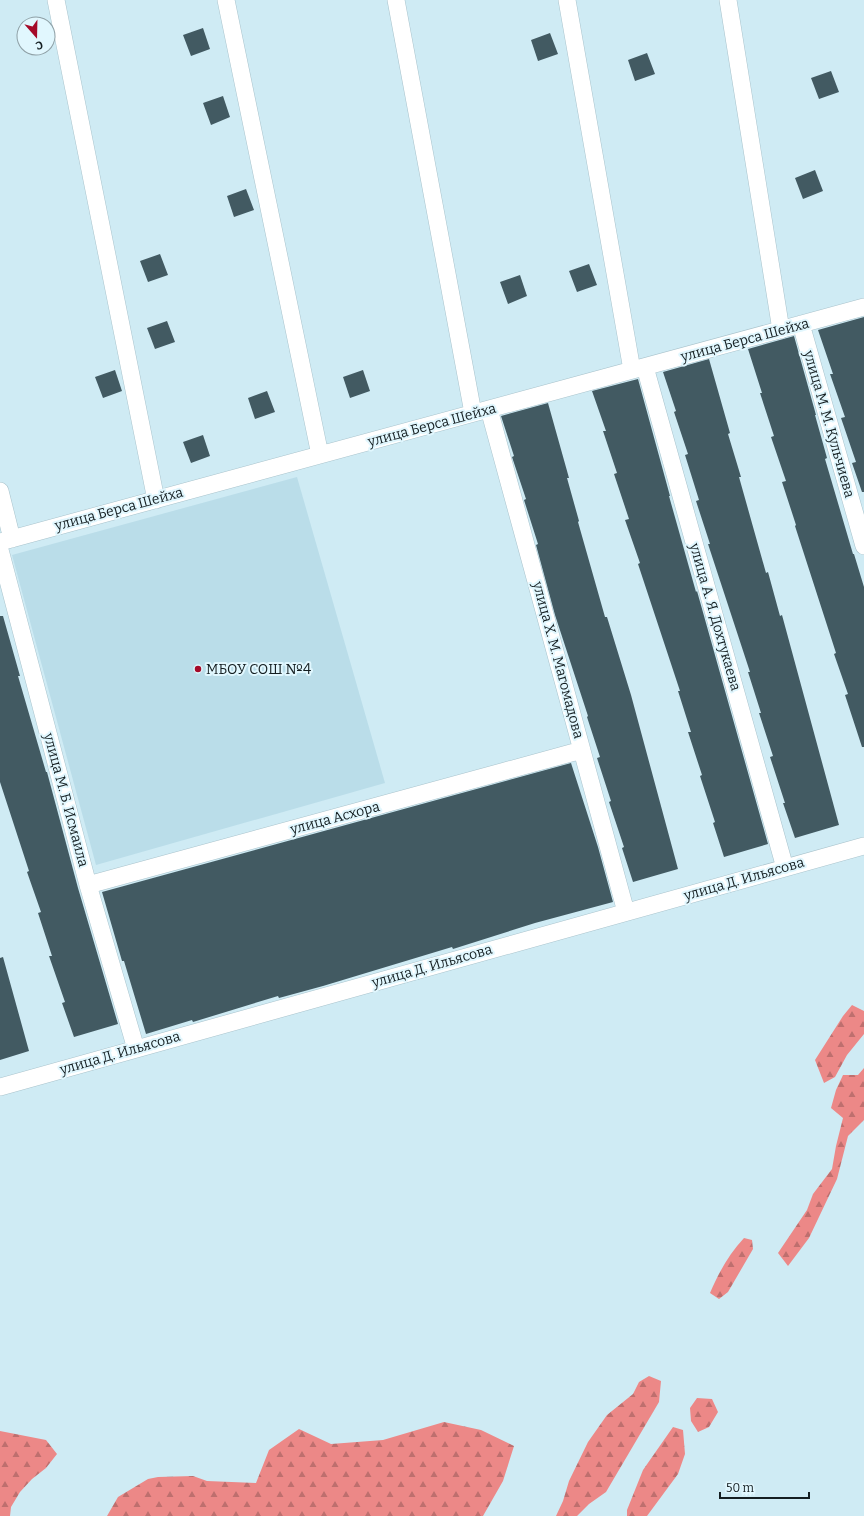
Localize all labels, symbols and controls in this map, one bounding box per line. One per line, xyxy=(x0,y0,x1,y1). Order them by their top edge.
north arrow xyxy=(16,16,56,56)
text: С xyxy=(34,38,45,52)
street label: улица Берса Шейха xyxy=(678,315,811,366)
street label: улица М. М. Кульчиева xyxy=(800,347,858,500)
street label: улица Берса Шейха xyxy=(365,400,498,451)
street label: улица Берса Шейха xyxy=(52,484,185,535)
street label: улица А. Я. Дохтукаева xyxy=(685,540,744,693)
street label: улица Х. М. Магомадова xyxy=(529,579,587,741)
place label: МБОУ СОШ №4 xyxy=(206,661,311,678)
marker: МБОУ СОШ №4 xyxy=(193,664,203,674)
street label: улица М. Б. Исмаила xyxy=(40,730,92,869)
street label: улица Асхора xyxy=(287,798,382,838)
street label: улица Д. Ильясова xyxy=(681,854,806,905)
street label: улица Д. Ильясова xyxy=(369,941,494,992)
street label: улица Д. Ильясова xyxy=(57,1028,182,1079)
scale bar xyxy=(720,1474,809,1500)
text: 50 m xyxy=(726,1481,755,1495)

